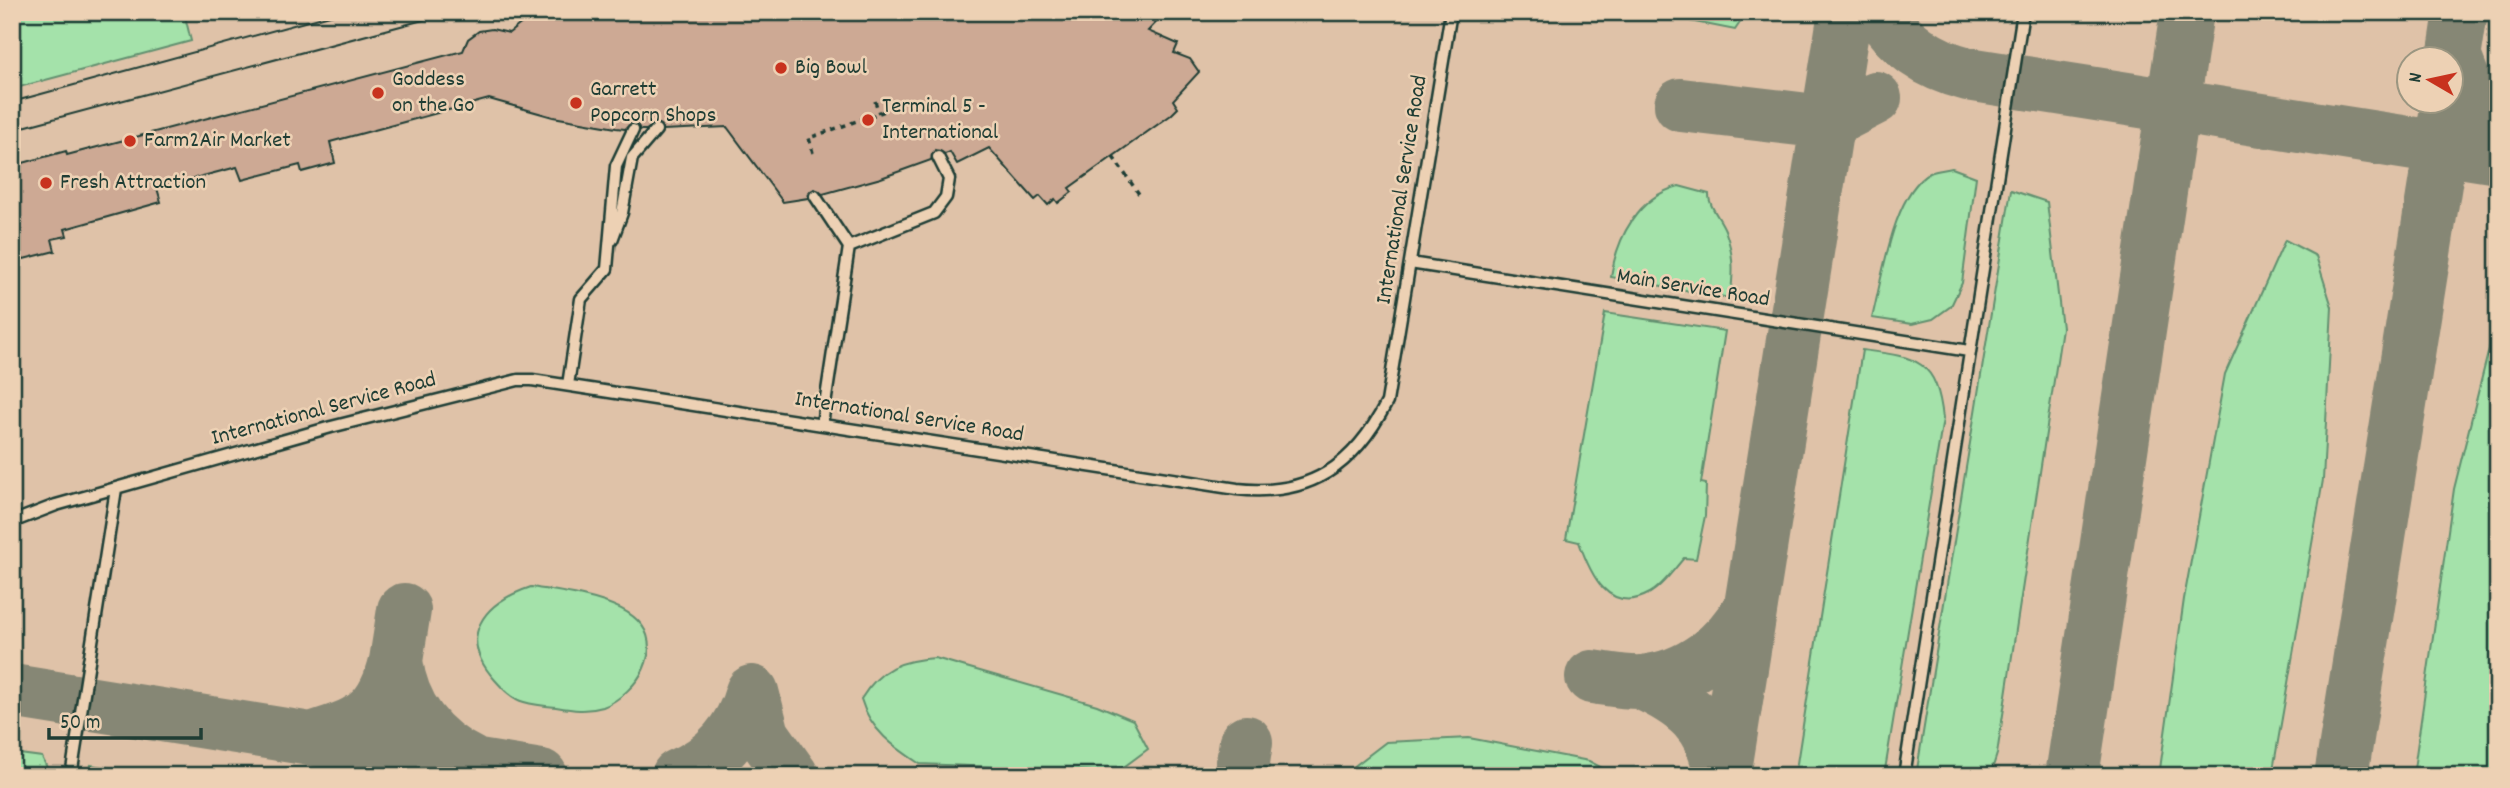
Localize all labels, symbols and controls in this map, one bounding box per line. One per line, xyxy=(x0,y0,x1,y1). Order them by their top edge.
north arrow xyxy=(2394,46,2464,116)
place label: Big Bowl xyxy=(795,52,867,85)
marker: Big Bowl xyxy=(773,60,789,76)
place label: Goddess on the Go xyxy=(392,64,474,123)
text: N xyxy=(2403,71,2431,85)
street label: International Service Road xyxy=(1369,73,1437,307)
place label: Garrett Popcorn Shops xyxy=(590,74,716,133)
marker: Goddess on the Go xyxy=(370,85,386,101)
place label: Terminal 5 - International xyxy=(882,91,999,150)
marker: Garrett Popcorn Shops xyxy=(568,95,584,111)
marker: Terminal 5 - International xyxy=(860,112,876,128)
place label: Farm2Air Market xyxy=(144,125,291,158)
marker: Farm2Air Market xyxy=(122,133,138,149)
place label: Fresh Attraction xyxy=(60,167,206,200)
marker: Fresh Attraction xyxy=(38,175,54,191)
street label: Main Service Road xyxy=(1614,261,1772,317)
street label: International Service Road xyxy=(208,364,440,456)
street label: International Service Road xyxy=(792,384,1026,452)
scale bar xyxy=(49,697,201,741)
text: 50 m xyxy=(60,709,100,739)

